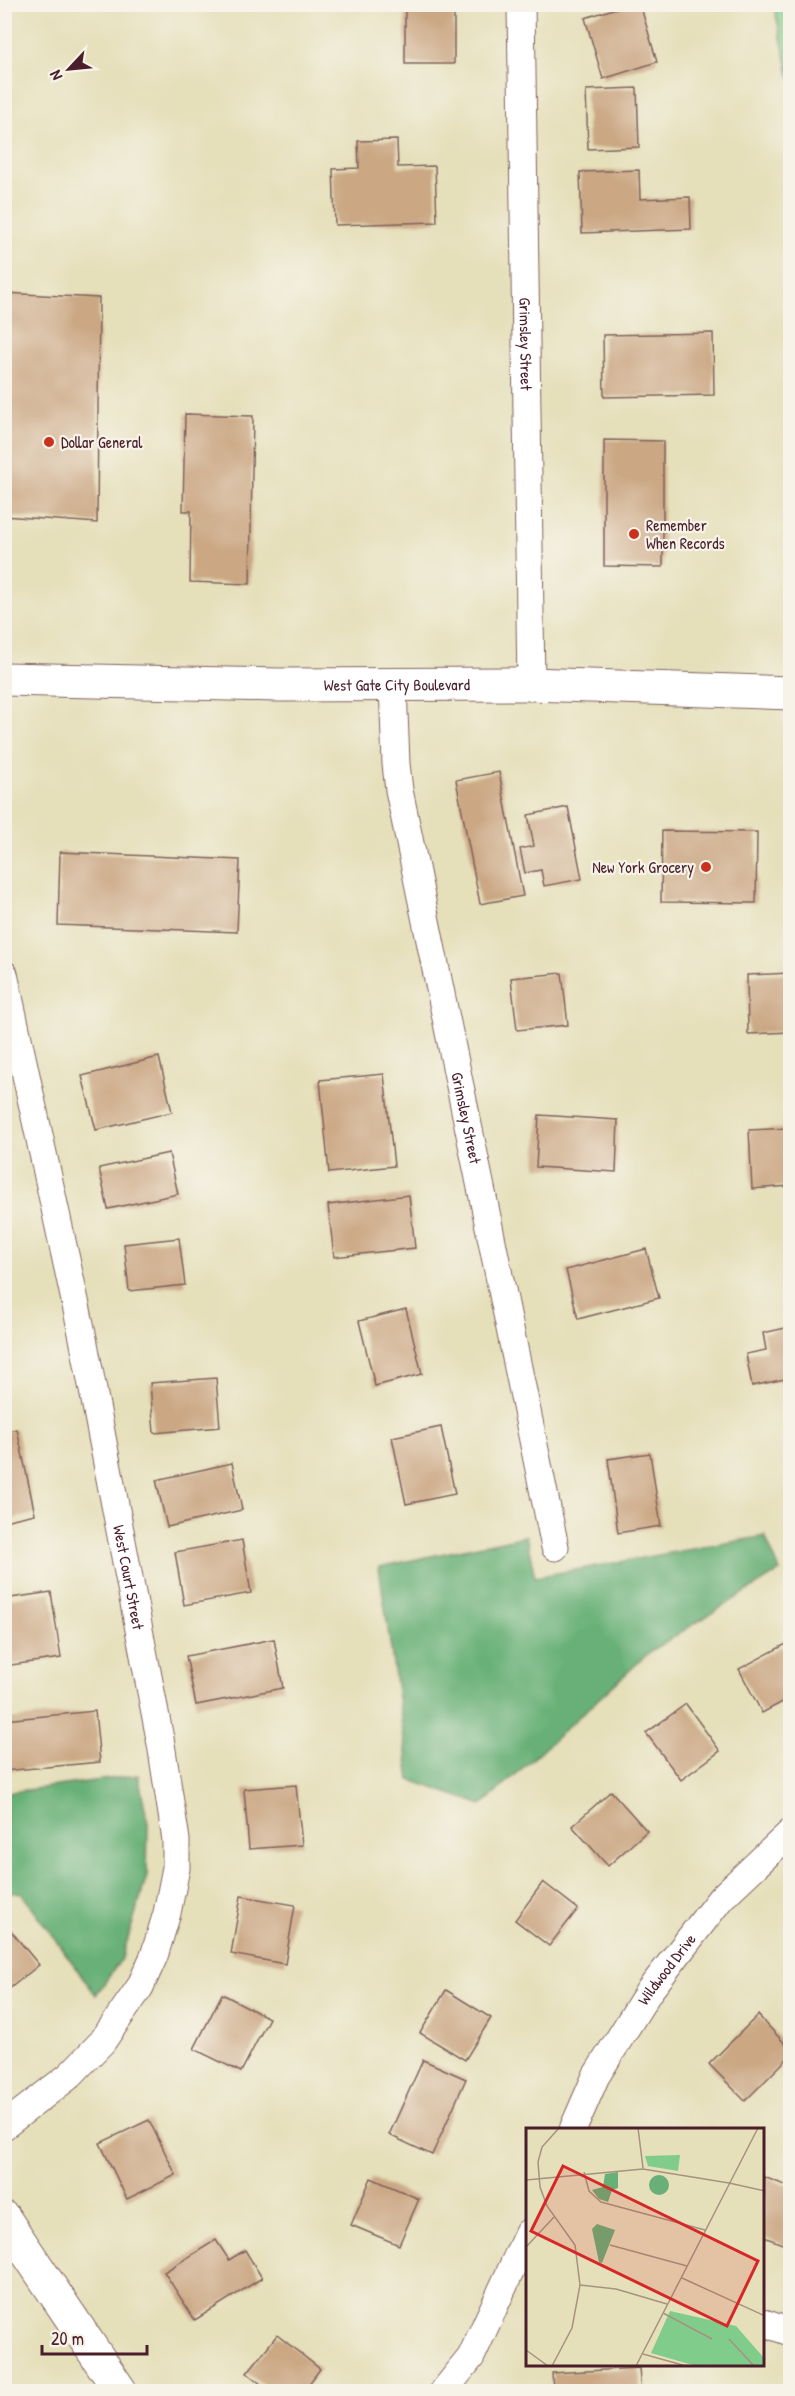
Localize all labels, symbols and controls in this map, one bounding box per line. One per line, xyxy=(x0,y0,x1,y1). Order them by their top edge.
north arrow xyxy=(39,39,99,99)
text: N xyxy=(44,66,67,84)
street label: Grimsley Street xyxy=(514,297,538,391)
place label: Dollar General xyxy=(61,431,143,453)
marker: Dollar General xyxy=(42,435,56,449)
place label: Remember When Records xyxy=(646,514,725,554)
marker: Remember When Records xyxy=(627,527,641,541)
street label: West Gate City Boulevard xyxy=(324,673,470,696)
place label: New York Grocery xyxy=(592,856,694,878)
marker: New York Grocery xyxy=(699,860,713,874)
street label: Grimsley Street xyxy=(446,1070,487,1166)
street label: West Court Street xyxy=(108,1523,150,1632)
street label: Wildwood Drive xyxy=(632,1928,701,2009)
inset map xyxy=(526,2128,765,2366)
scale bar xyxy=(42,2318,147,2356)
text: 20 m xyxy=(51,2326,84,2351)

